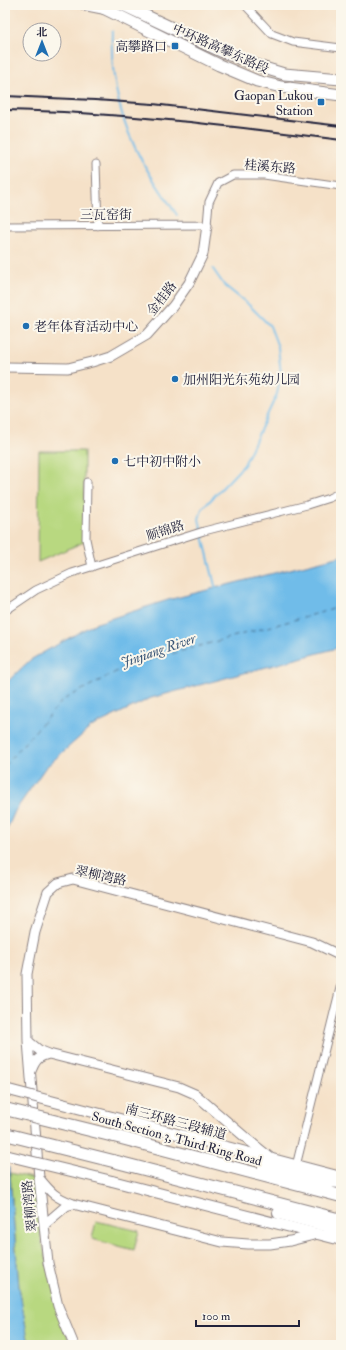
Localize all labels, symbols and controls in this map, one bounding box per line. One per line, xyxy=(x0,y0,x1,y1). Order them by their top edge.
street label: 中环路高攀东路段 xyxy=(170,20,271,77)
north arrow xyxy=(22,22,62,62)
text: 北 xyxy=(37,26,48,39)
place label: 高攀路口 xyxy=(115,39,167,55)
marker: 高攀路口 xyxy=(170,41,180,51)
place label: Gaopan Lukou Station xyxy=(234,88,313,119)
marker: Gaopan Lukou Station xyxy=(316,97,326,107)
street label: 桂溪东路 xyxy=(243,157,297,177)
street label: 三瓦窑街 xyxy=(80,207,132,223)
street label: 金桂路 xyxy=(143,278,180,319)
place label: 老年体育活动中心 xyxy=(34,319,138,335)
marker: 老年体育活动中心 xyxy=(21,321,31,331)
place label: 加州阳光东苑幼儿园 xyxy=(183,372,300,388)
marker: 加州阳光东苑幼儿园 xyxy=(170,374,180,384)
place label: 七中初中附小 xyxy=(123,454,201,470)
marker: 七中初中附小 xyxy=(110,456,120,466)
street label: 顺锦路 xyxy=(144,517,186,545)
water label: Jinjiang River xyxy=(118,629,199,671)
street label: 翠柳湾路 xyxy=(74,863,128,889)
street label: 南三环路三段辅道 xyxy=(123,1101,228,1143)
street label: South Section 3, Third Ring Road xyxy=(90,1109,264,1170)
street label: 翠柳湾路 xyxy=(19,1179,41,1233)
scale bar xyxy=(196,1302,299,1328)
text: 100 m xyxy=(202,1309,231,1324)

